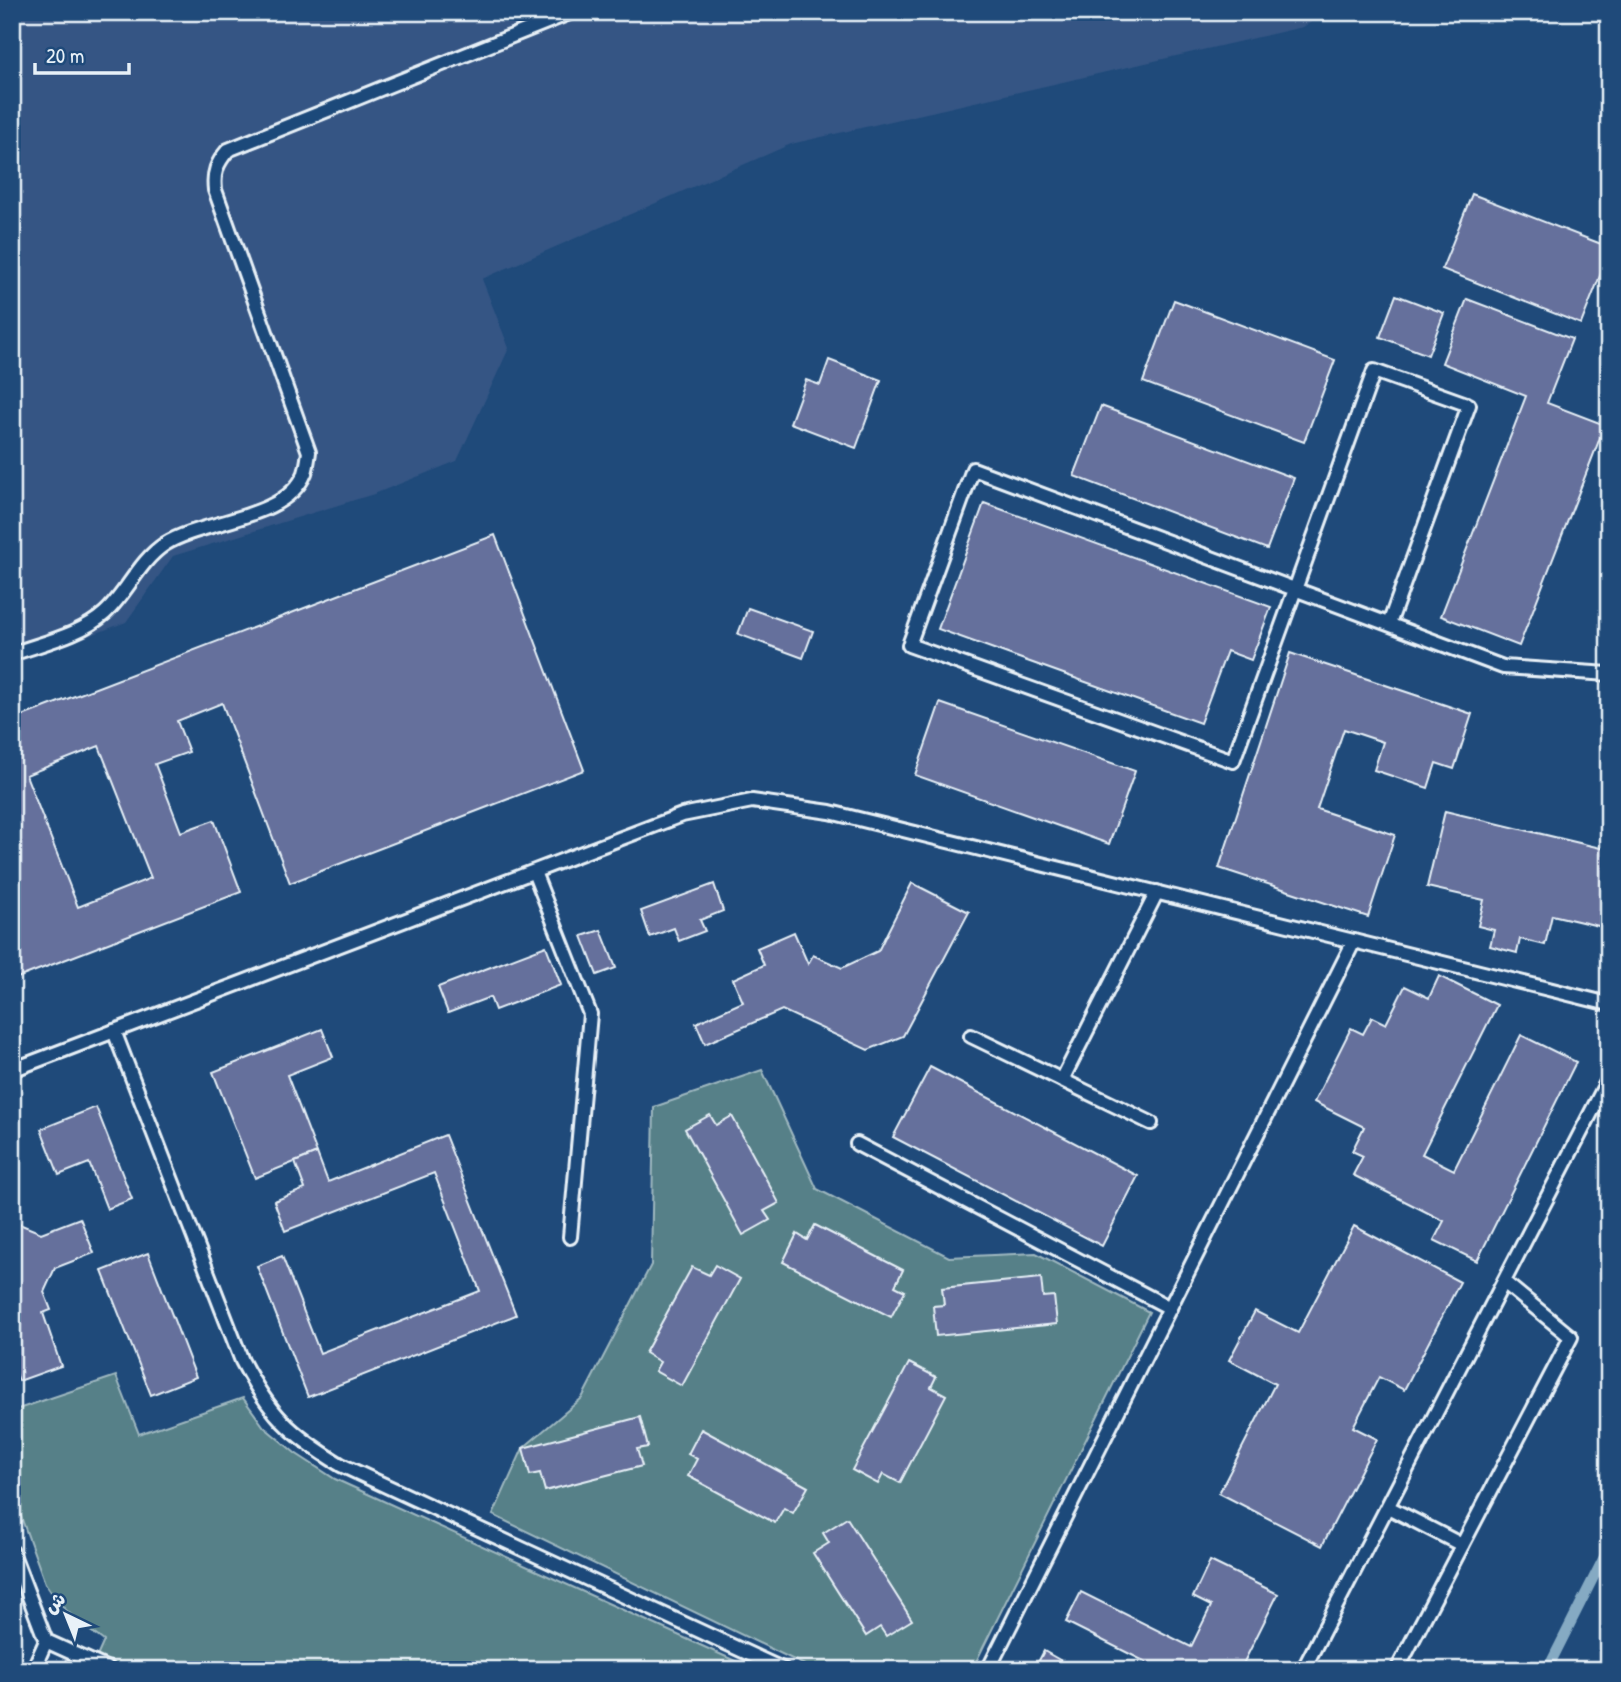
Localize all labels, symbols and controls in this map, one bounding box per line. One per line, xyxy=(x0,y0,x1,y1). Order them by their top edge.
scale bar xyxy=(35,32,130,76)
text: 20 m xyxy=(46,41,84,70)
north arrow xyxy=(32,1580,102,1650)
text: ش xyxy=(38,1586,71,1619)

